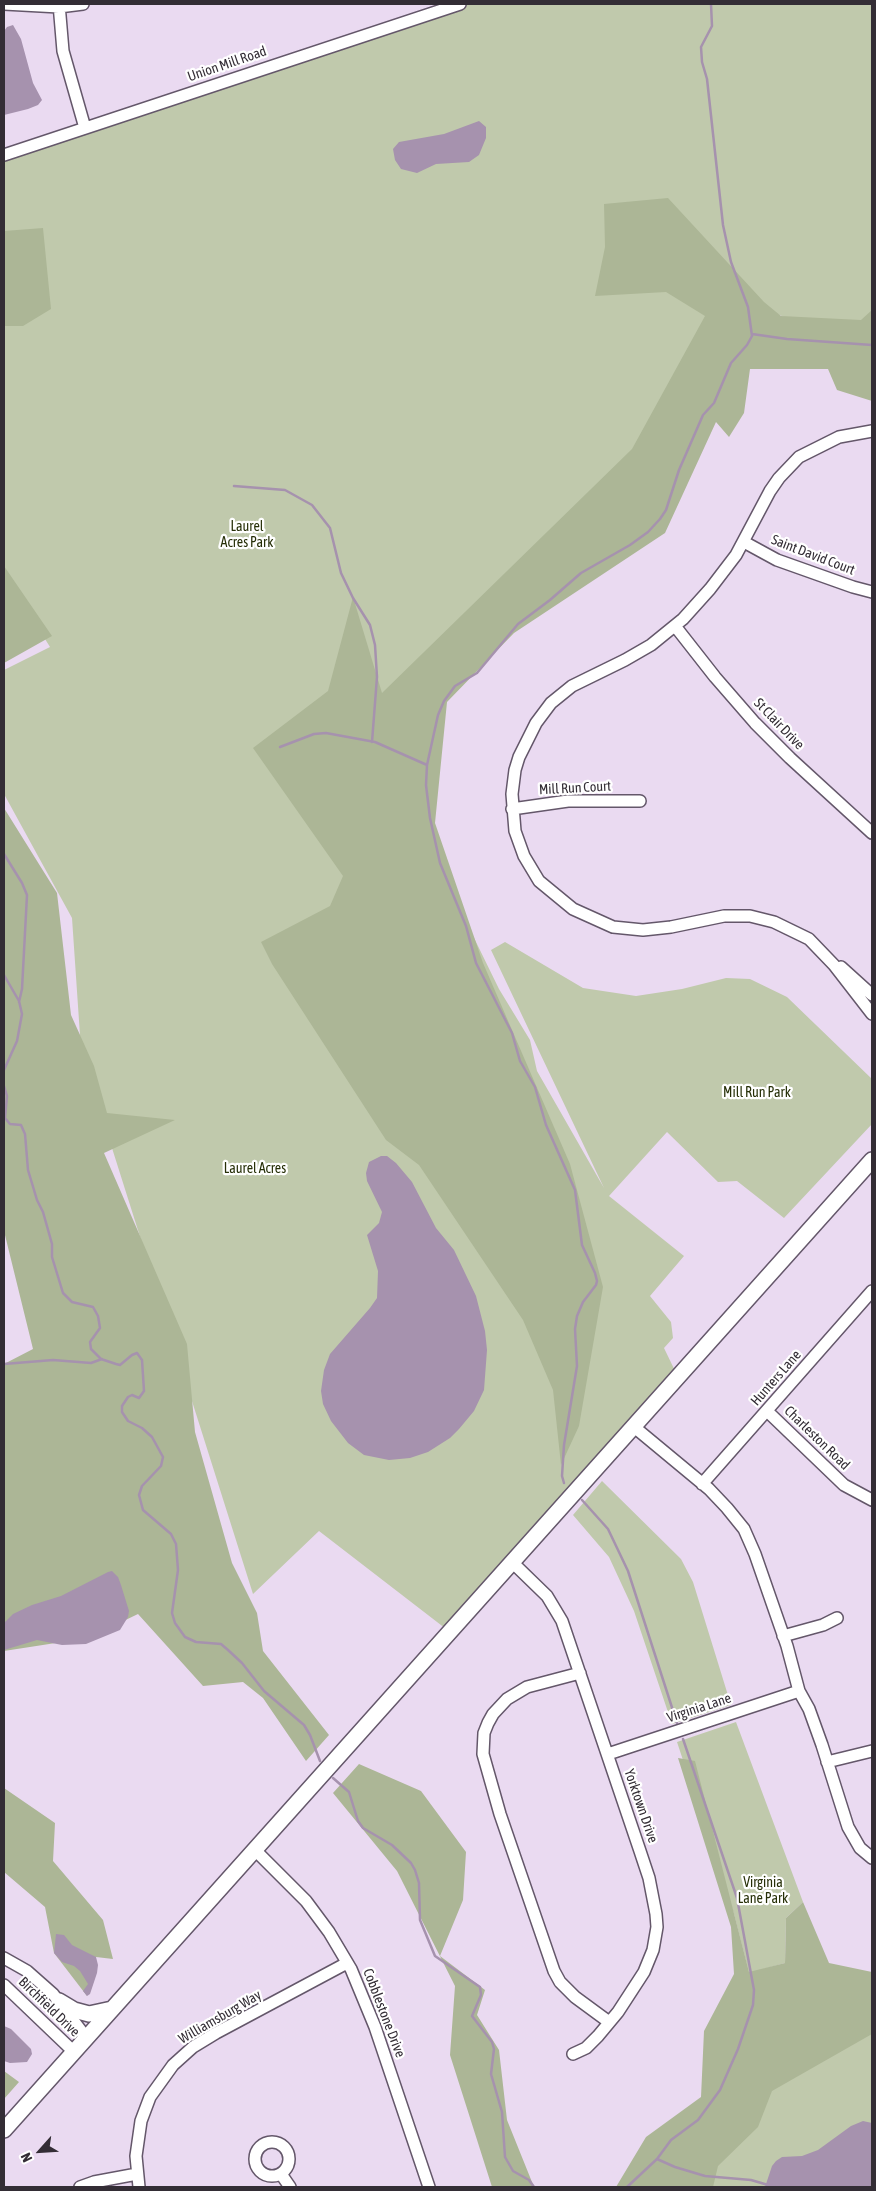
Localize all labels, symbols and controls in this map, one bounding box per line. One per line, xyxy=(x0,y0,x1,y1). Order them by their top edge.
street label: Union Mill Road xyxy=(185,43,269,85)
park label: Laurel Acres Park xyxy=(221,519,273,552)
street label: Saint David Court xyxy=(769,531,857,579)
street label: St Clair Drive xyxy=(750,695,808,753)
street label: Mill Run Court xyxy=(539,778,611,798)
park label: Mill Run Park xyxy=(723,1085,791,1101)
park label: Laurel Acres xyxy=(224,1161,286,1177)
street label: Hunters Lane xyxy=(747,1347,805,1409)
street label: Charleston Road xyxy=(781,1403,853,1473)
street label: Virginia Lane xyxy=(665,1690,733,1726)
street label: Yorktown Drive xyxy=(621,1767,661,1845)
park label: Virginia Lane Park xyxy=(738,1875,788,1908)
street label: Cobblestone Drive xyxy=(359,1966,409,2060)
street label: Birchfield Drive xyxy=(15,1974,83,2040)
street label: Williamsburg Way xyxy=(176,1987,264,2047)
north arrow xyxy=(15,2126,65,2176)
text: N xyxy=(18,2150,36,2165)

